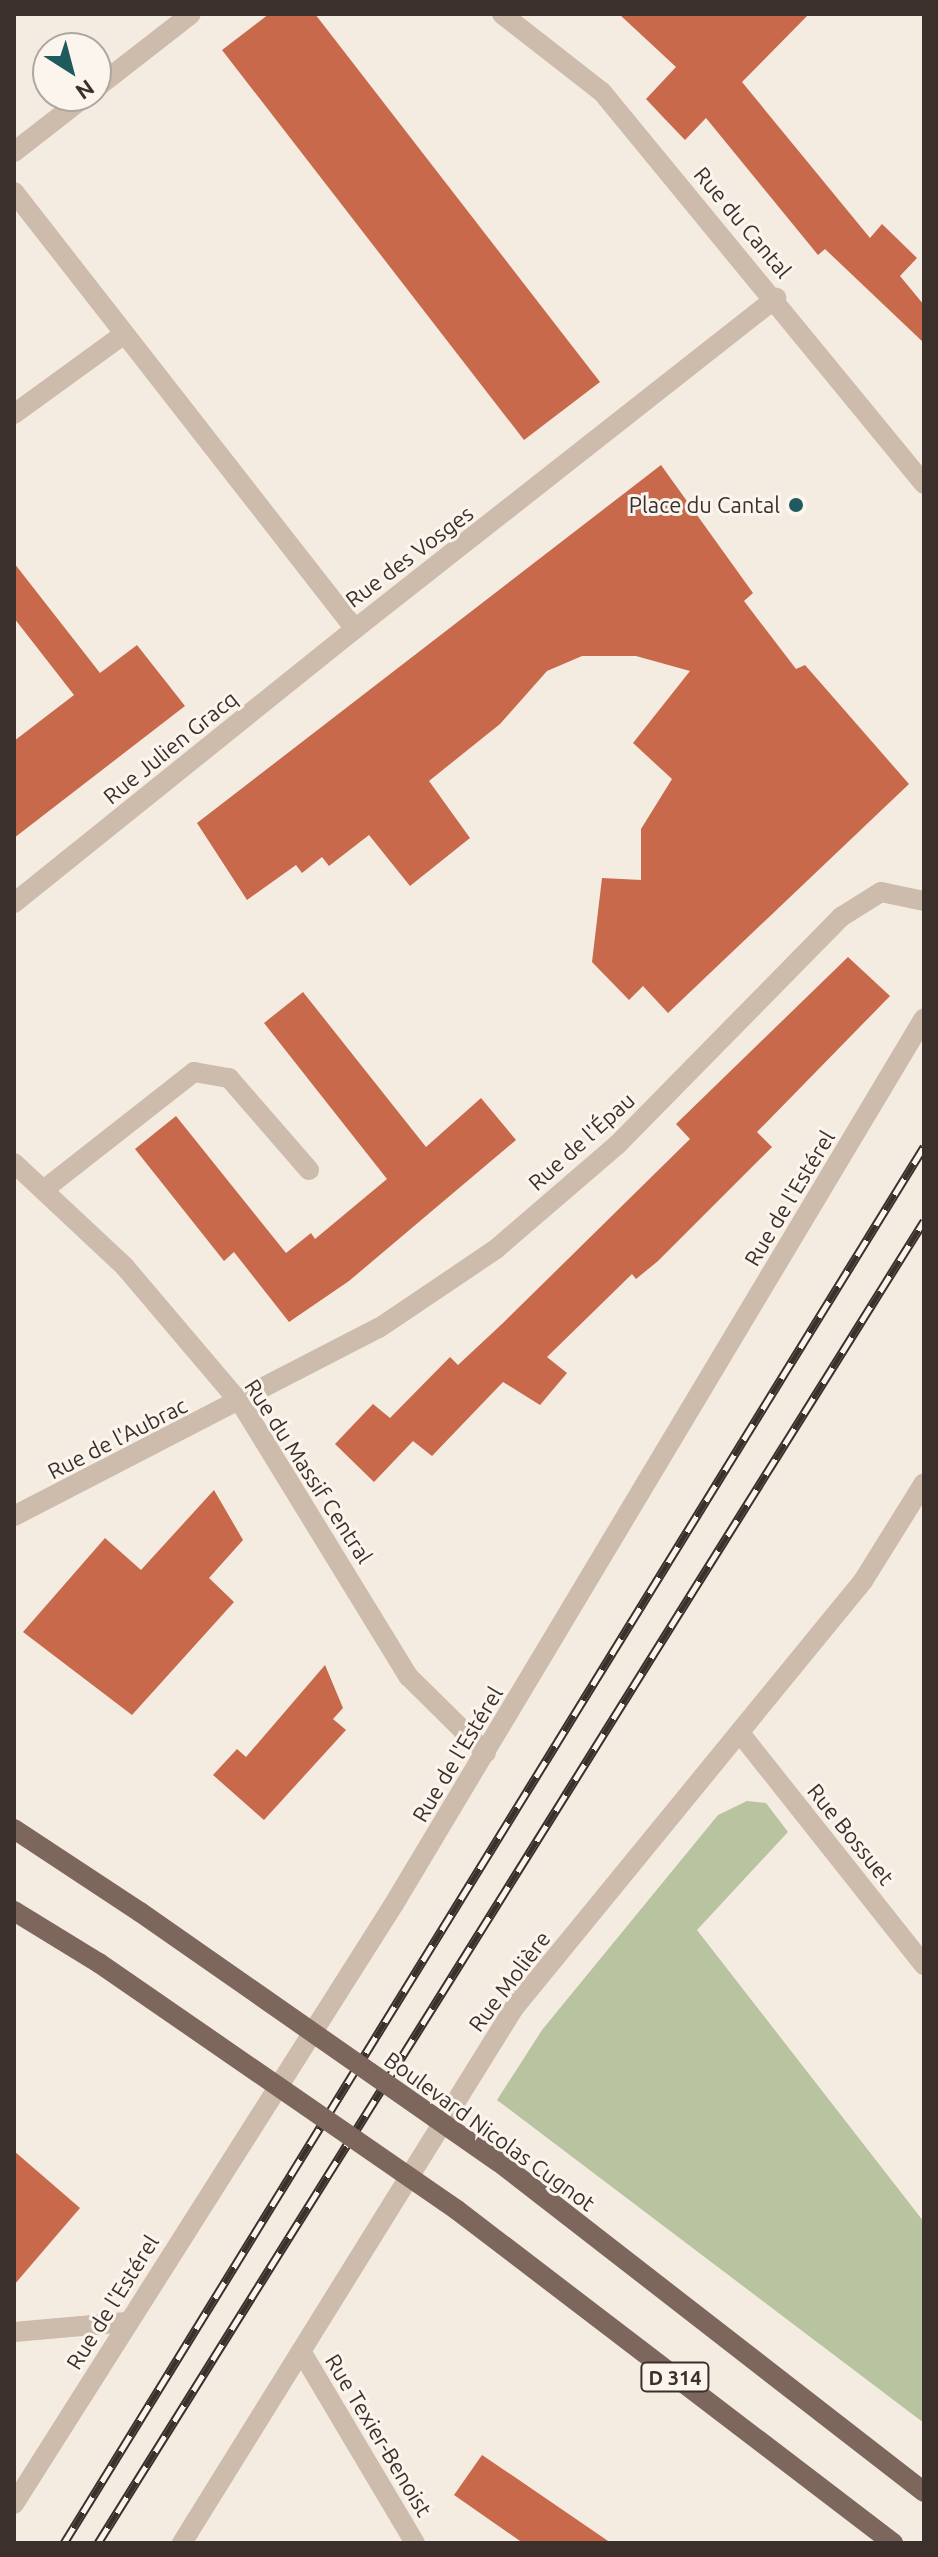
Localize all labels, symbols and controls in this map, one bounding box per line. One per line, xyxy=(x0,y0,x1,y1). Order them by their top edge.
north arrow xyxy=(32,32,112,112)
text: N xyxy=(71,75,99,105)
street label: Rue du Cantal xyxy=(689,161,797,283)
place label: Place du Cantal xyxy=(629,492,780,518)
marker: Place du Cantal xyxy=(787,496,805,514)
street label: Rue des Vosges xyxy=(340,499,478,613)
street label: Rue Julien Gracq xyxy=(98,685,242,809)
street label: Rue de l'Épau xyxy=(523,1086,639,1196)
street label: Rue de l'Estérel xyxy=(738,1125,840,1271)
street label: Rue du Massif Central xyxy=(240,1374,378,1568)
street label: Rue de l'Aubrac xyxy=(43,1392,191,1484)
street label: Rue de l'Estérel xyxy=(406,1681,508,1827)
street label: Rue Bossuet xyxy=(802,1778,900,1890)
street label: Rue Molière xyxy=(463,1925,555,2037)
street label: Boulevard Nicolas Cugnot xyxy=(380,2046,600,2216)
street label: Rue de l'Estérel xyxy=(60,2230,164,2374)
street label: Rue Texier-Benoist xyxy=(320,2349,438,2521)
road number: D 314 xyxy=(639,2361,711,2393)

